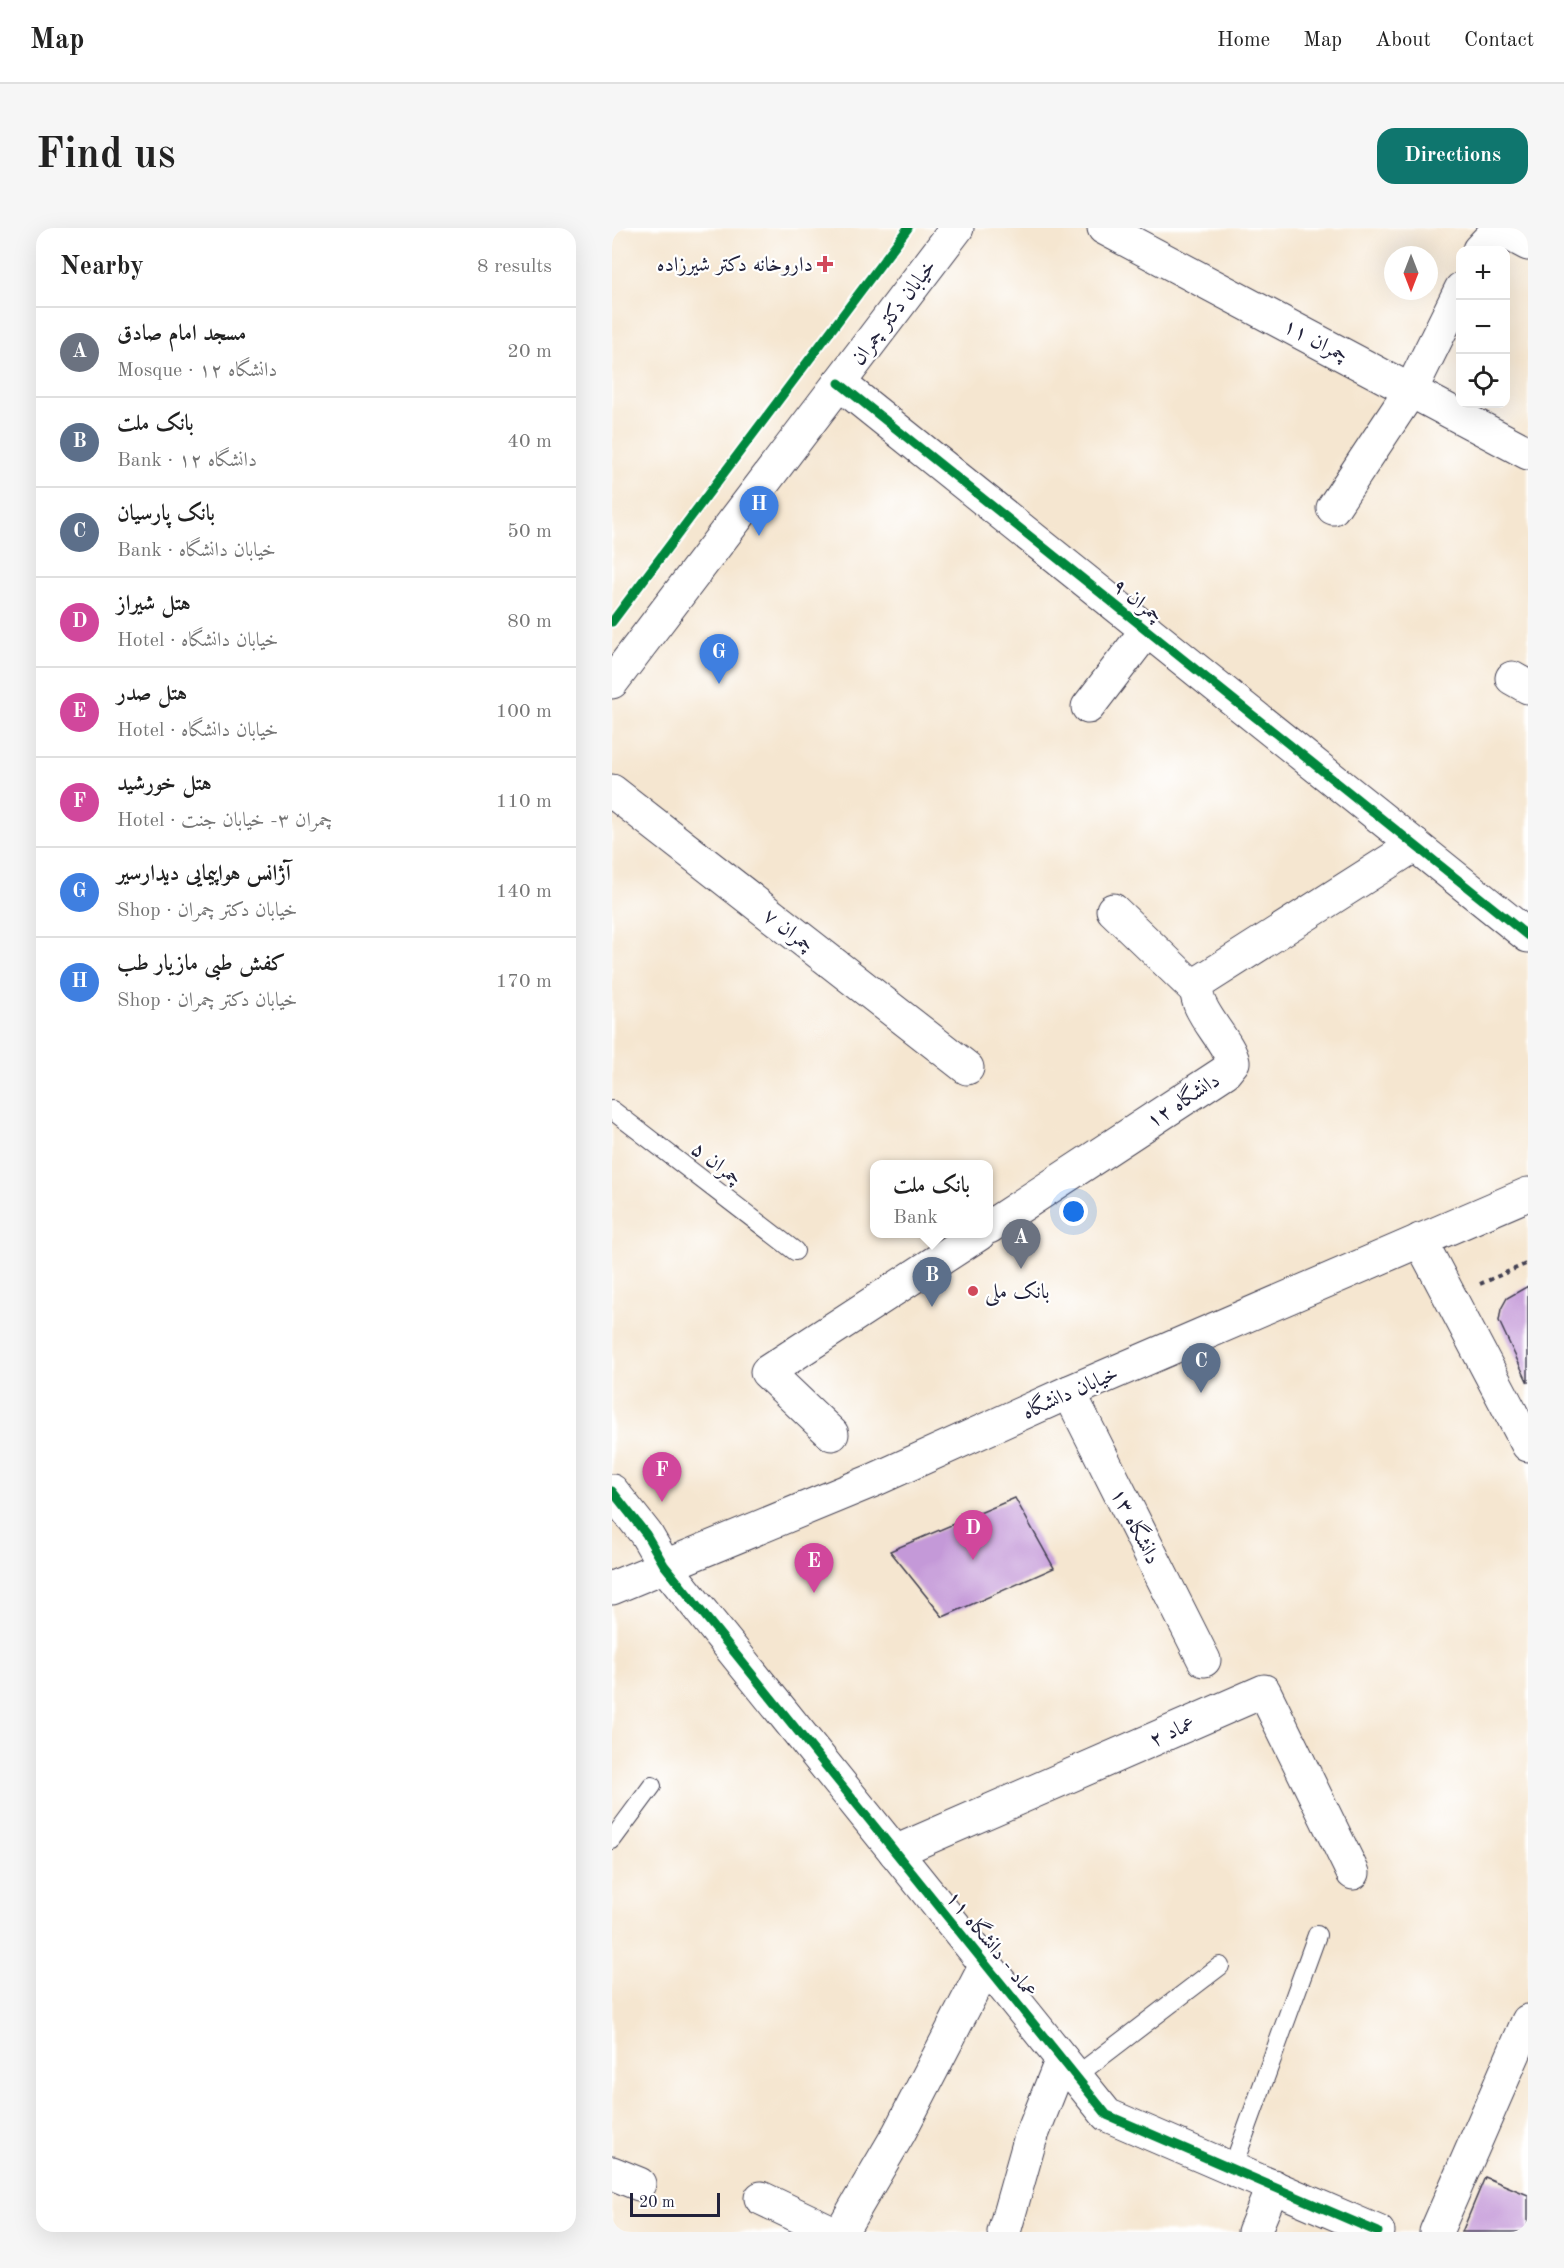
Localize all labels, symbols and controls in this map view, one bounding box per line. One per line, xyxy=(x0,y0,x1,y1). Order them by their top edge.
text: Map xyxy=(30,27,84,55)
text: Home xyxy=(1217,30,1270,51)
text: Map xyxy=(1303,30,1342,51)
text: About xyxy=(1375,30,1431,51)
text: Contact xyxy=(1464,30,1534,51)
button: Directions xyxy=(1377,128,1528,184)
text: Find us xyxy=(36,135,175,177)
north arrow xyxy=(1384,246,1438,300)
map controls xyxy=(1456,246,1510,408)
button: + xyxy=(1456,246,1510,300)
text: Nearby xyxy=(60,254,144,280)
place label: داروخانه دکتر شیرزاده xyxy=(657,255,813,276)
street label: خیابان دکتر چمران xyxy=(848,256,941,370)
text: 8 results xyxy=(477,257,552,277)
marker: داروخانه دکتر شیرزاده xyxy=(818,257,832,271)
button: − xyxy=(1456,300,1510,354)
street label: چمران ۱۱ xyxy=(1279,316,1351,368)
text: مسجد امام صادق xyxy=(117,323,246,345)
text: A xyxy=(72,342,87,362)
text: 20 m xyxy=(507,342,552,362)
button: locate xyxy=(1456,354,1510,408)
text: Mosque · دانشگاه ۱۲ xyxy=(117,361,277,381)
text: بانک ملت xyxy=(117,413,194,435)
text: B xyxy=(72,432,87,452)
text: 40 m xyxy=(507,432,552,452)
text: Bank · دانشگاه ۱۲ xyxy=(117,451,257,471)
pin: H xyxy=(740,486,778,536)
text: بانک پارسیان xyxy=(117,503,215,525)
text: C xyxy=(73,522,86,542)
text: 50 m xyxy=(507,522,552,542)
text: Bank · خیابان دانشگاه xyxy=(117,541,276,561)
street label: چمران ۹ xyxy=(1108,575,1166,628)
text: هتل شیراز xyxy=(117,593,191,615)
text: D xyxy=(72,612,87,632)
text: 80 m xyxy=(507,612,552,632)
text: Hotel · خیابان دانشگاه xyxy=(117,631,278,651)
pin: G xyxy=(700,634,738,684)
text: هتل صدر xyxy=(117,683,187,705)
text: E xyxy=(73,702,86,722)
text: 100 m xyxy=(496,702,552,722)
text: Hotel · خیابان دانشگاه xyxy=(117,721,278,741)
text: هتل خورشید xyxy=(117,773,212,795)
text: F xyxy=(73,792,86,812)
text: 110 m xyxy=(496,792,552,812)
text: Hotel · چمران ۳- خیابان جنت xyxy=(117,811,332,831)
text: آژانس هواپیمایی دیدارسیر xyxy=(117,863,291,885)
text: G xyxy=(72,882,87,902)
text: 140 m xyxy=(496,882,552,902)
text: Shop · خیابان دکتر چمران xyxy=(117,901,297,921)
street label: چمران ۷ xyxy=(758,905,817,958)
text: کفش طبی مازیار طب xyxy=(117,953,285,975)
text: H xyxy=(71,972,88,992)
text: 170 m xyxy=(496,972,552,992)
text: Shop · خیابان دکتر چمران xyxy=(117,991,297,1011)
street label: دانشگاه ۱۲ xyxy=(1141,1067,1224,1132)
street label: چمران ۵ xyxy=(686,1138,745,1191)
popup xyxy=(870,1160,993,1238)
text: بانک ملت xyxy=(893,1175,970,1197)
your location xyxy=(1059,1197,1088,1226)
text: Bank xyxy=(893,1208,938,1228)
pin: A xyxy=(1002,1220,1040,1269)
pin: B xyxy=(912,1258,952,1307)
place label: بانک ملی xyxy=(985,1280,1050,1307)
marker: بانک ملی xyxy=(966,1284,980,1298)
pin: C xyxy=(1182,1344,1220,1393)
street label: خیابان دانشگاه xyxy=(1018,1359,1122,1425)
pin: F xyxy=(643,1452,682,1502)
street label: دانشگاه ۱۳ xyxy=(1107,1483,1166,1568)
pin: D xyxy=(954,1510,992,1560)
pin: E xyxy=(794,1544,834,1593)
street label: عماد ۲ xyxy=(1147,1713,1198,1752)
street label: عماد - دانشگاه ۱۱ xyxy=(942,1885,1043,2002)
scale bar xyxy=(630,2190,720,2218)
text: 20 m xyxy=(639,2195,675,2211)

